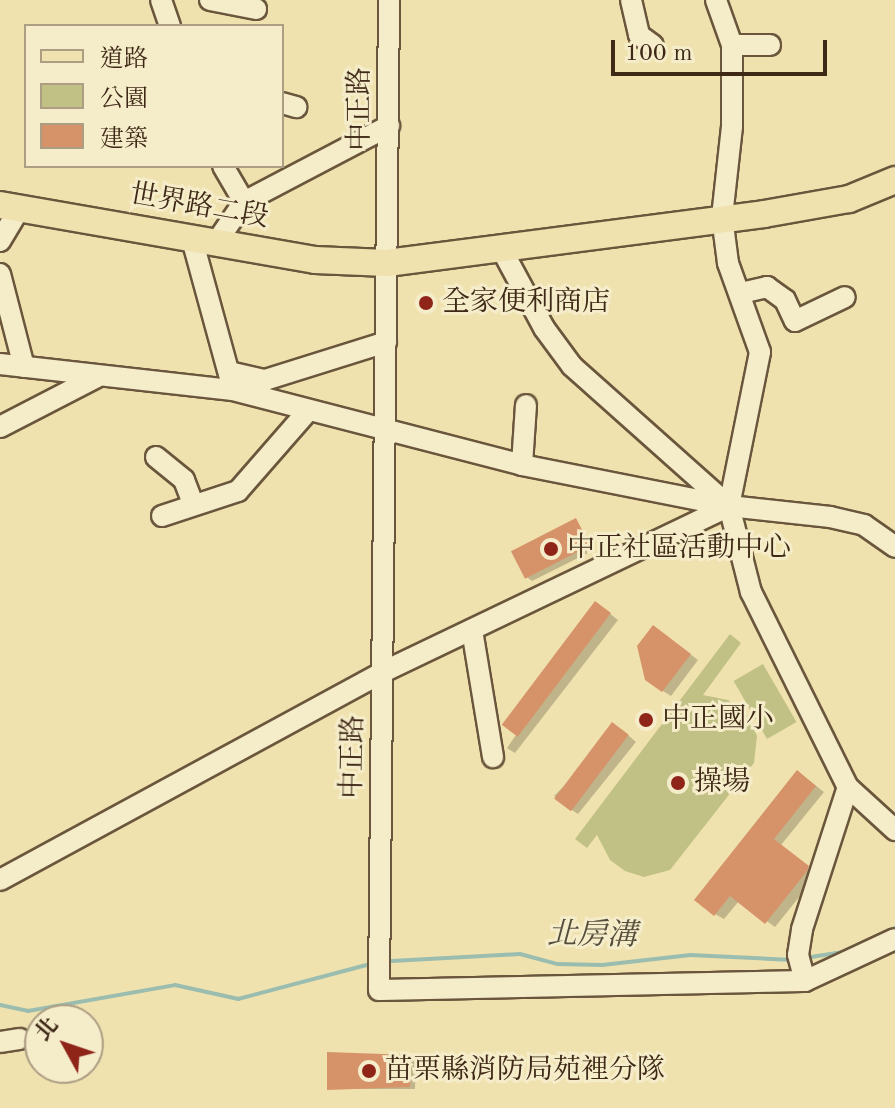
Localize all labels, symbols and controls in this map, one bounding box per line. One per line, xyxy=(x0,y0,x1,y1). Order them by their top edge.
legend xyxy=(24,24,284,168)
scale bar xyxy=(615,24,831,74)
text: 100 m xyxy=(625,42,693,66)
text: 道路 xyxy=(100,48,148,72)
street label: 中正路 xyxy=(344,67,378,151)
text: 公園 xyxy=(100,88,148,112)
text: 建築 xyxy=(100,128,148,152)
street label: 世界路二段 xyxy=(127,178,271,236)
place label: 全家便利商店 xyxy=(442,286,610,320)
marker: 全家便利商店 xyxy=(417,294,435,312)
place label: 中正社區活動中心 xyxy=(567,532,791,566)
marker: 中正社區活動中心 xyxy=(542,540,560,558)
place label: 中正國小 xyxy=(662,703,774,737)
marker: 中正國小 xyxy=(637,711,655,729)
street label: 中正路 xyxy=(336,715,372,799)
place label: 操場 xyxy=(694,766,750,800)
marker: 操場 xyxy=(669,774,687,792)
water label: 北房溝 xyxy=(547,917,637,955)
north arrow xyxy=(24,1004,104,1084)
text: 北 xyxy=(32,1014,63,1045)
place label: 苗栗縣消防局苑裡分隊 xyxy=(385,1054,665,1088)
marker: 苗栗縣消防局苑裡分隊 xyxy=(360,1062,378,1080)

